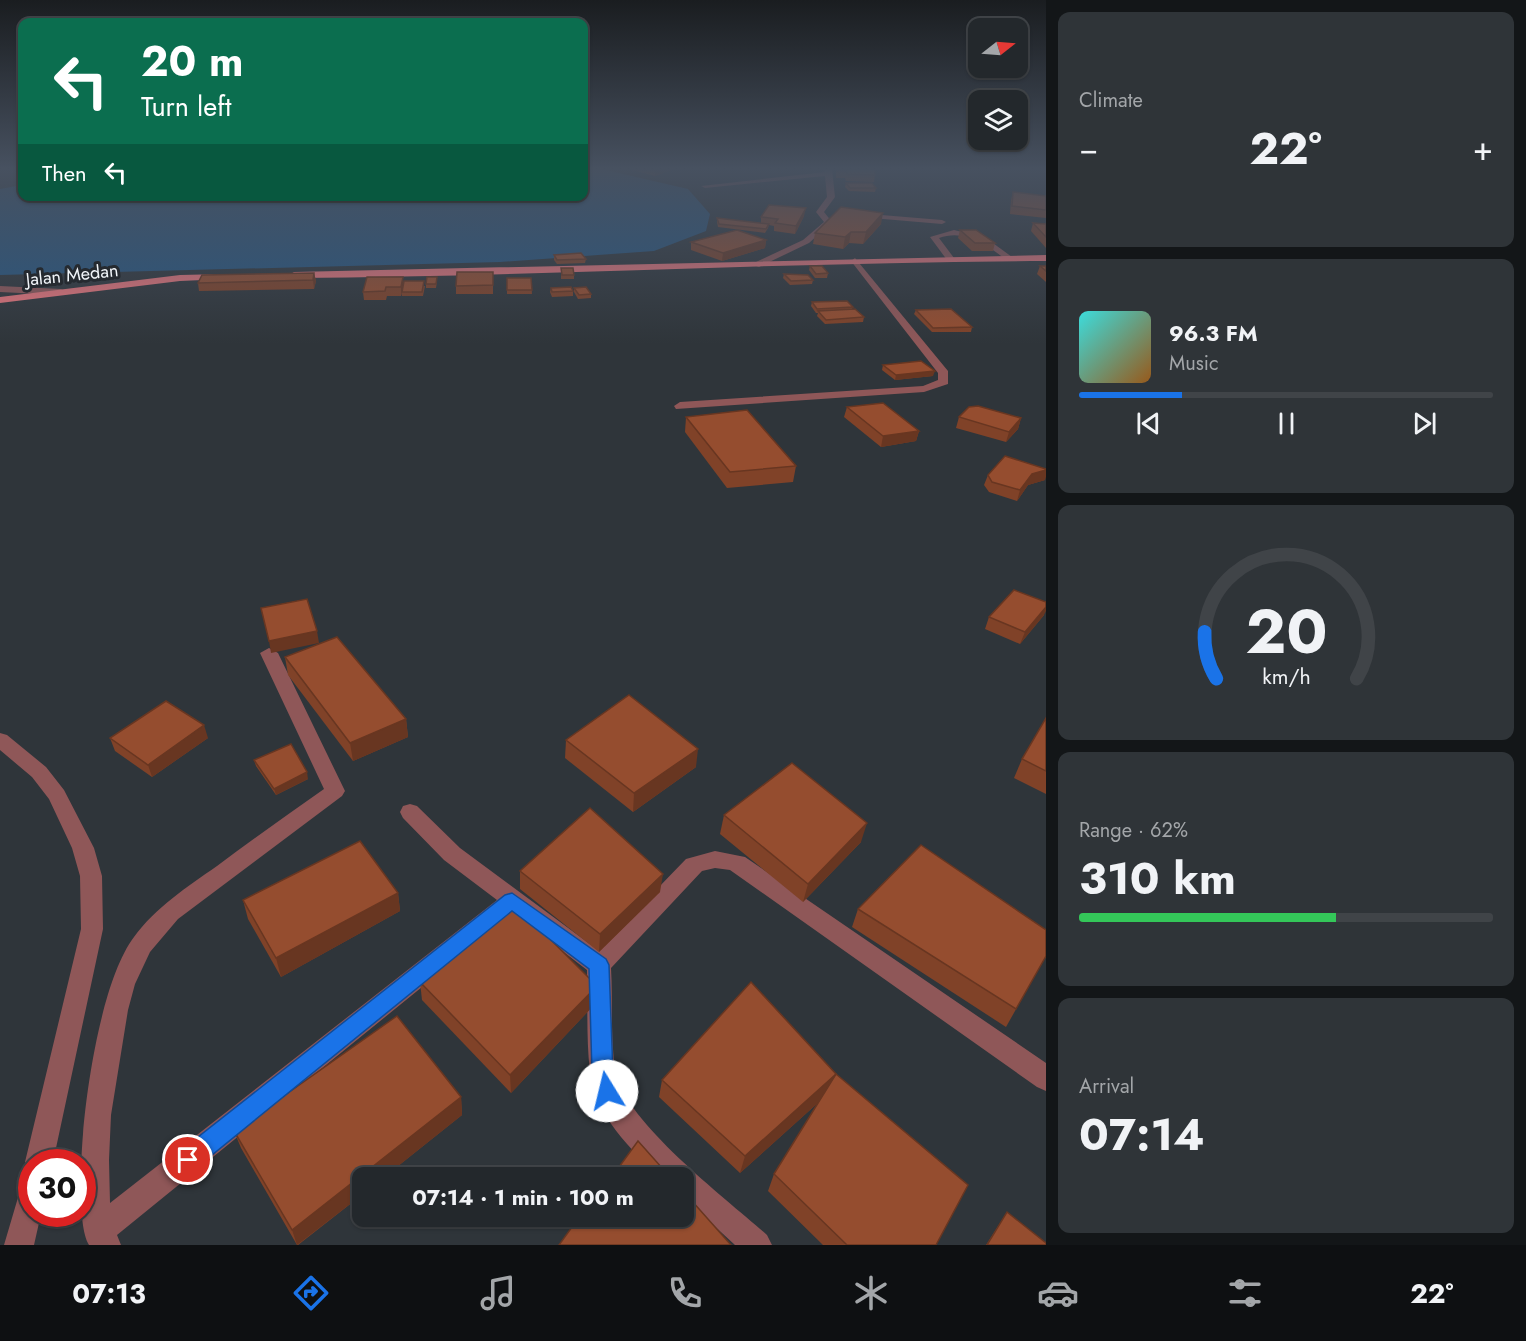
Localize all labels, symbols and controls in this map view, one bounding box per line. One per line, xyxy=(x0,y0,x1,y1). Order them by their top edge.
north arrow xyxy=(968,18,1028,78)
map controls xyxy=(968,18,1028,150)
text: 20 m xyxy=(141,31,243,92)
icon: left xyxy=(42,42,120,120)
text: Climate xyxy=(1079,86,1143,115)
text: Turn left xyxy=(141,87,231,126)
button: layers xyxy=(968,90,1028,150)
text: 22° xyxy=(1249,116,1322,181)
text: − xyxy=(1079,125,1098,172)
text: + xyxy=(1473,125,1493,172)
icon: left xyxy=(99,156,132,189)
text: Then xyxy=(42,157,87,189)
street label: Jalan Medan xyxy=(22,257,120,293)
text: 96.3 FM xyxy=(1169,317,1258,349)
text: Music xyxy=(1169,349,1219,378)
icon: previous xyxy=(1132,407,1165,440)
icon: pause xyxy=(1270,407,1303,440)
icon: next xyxy=(1408,407,1441,440)
text: 20 xyxy=(1245,587,1327,677)
text: km/h xyxy=(1262,662,1310,693)
text: Range · 62% xyxy=(1079,816,1188,845)
text: 310 km xyxy=(1079,846,1236,911)
position arrow xyxy=(575,1059,639,1123)
text: Arrival xyxy=(1079,1072,1134,1101)
text: 07:14 xyxy=(1079,1102,1205,1167)
pin xyxy=(162,1134,213,1185)
icon: arrive xyxy=(171,1143,204,1176)
speed limit sign: 30 xyxy=(18,1149,96,1227)
text: 07:14 · 1 min · 100 m xyxy=(412,1181,634,1213)
icon: directions xyxy=(290,1272,332,1314)
icon: music xyxy=(477,1272,519,1314)
icon: phone xyxy=(664,1272,706,1314)
icon: climate xyxy=(850,1272,892,1314)
icon: car xyxy=(1037,1272,1079,1314)
icon: filters xyxy=(1224,1272,1266,1314)
text: 07:13 xyxy=(72,1274,146,1313)
text: 22° xyxy=(1410,1274,1454,1313)

